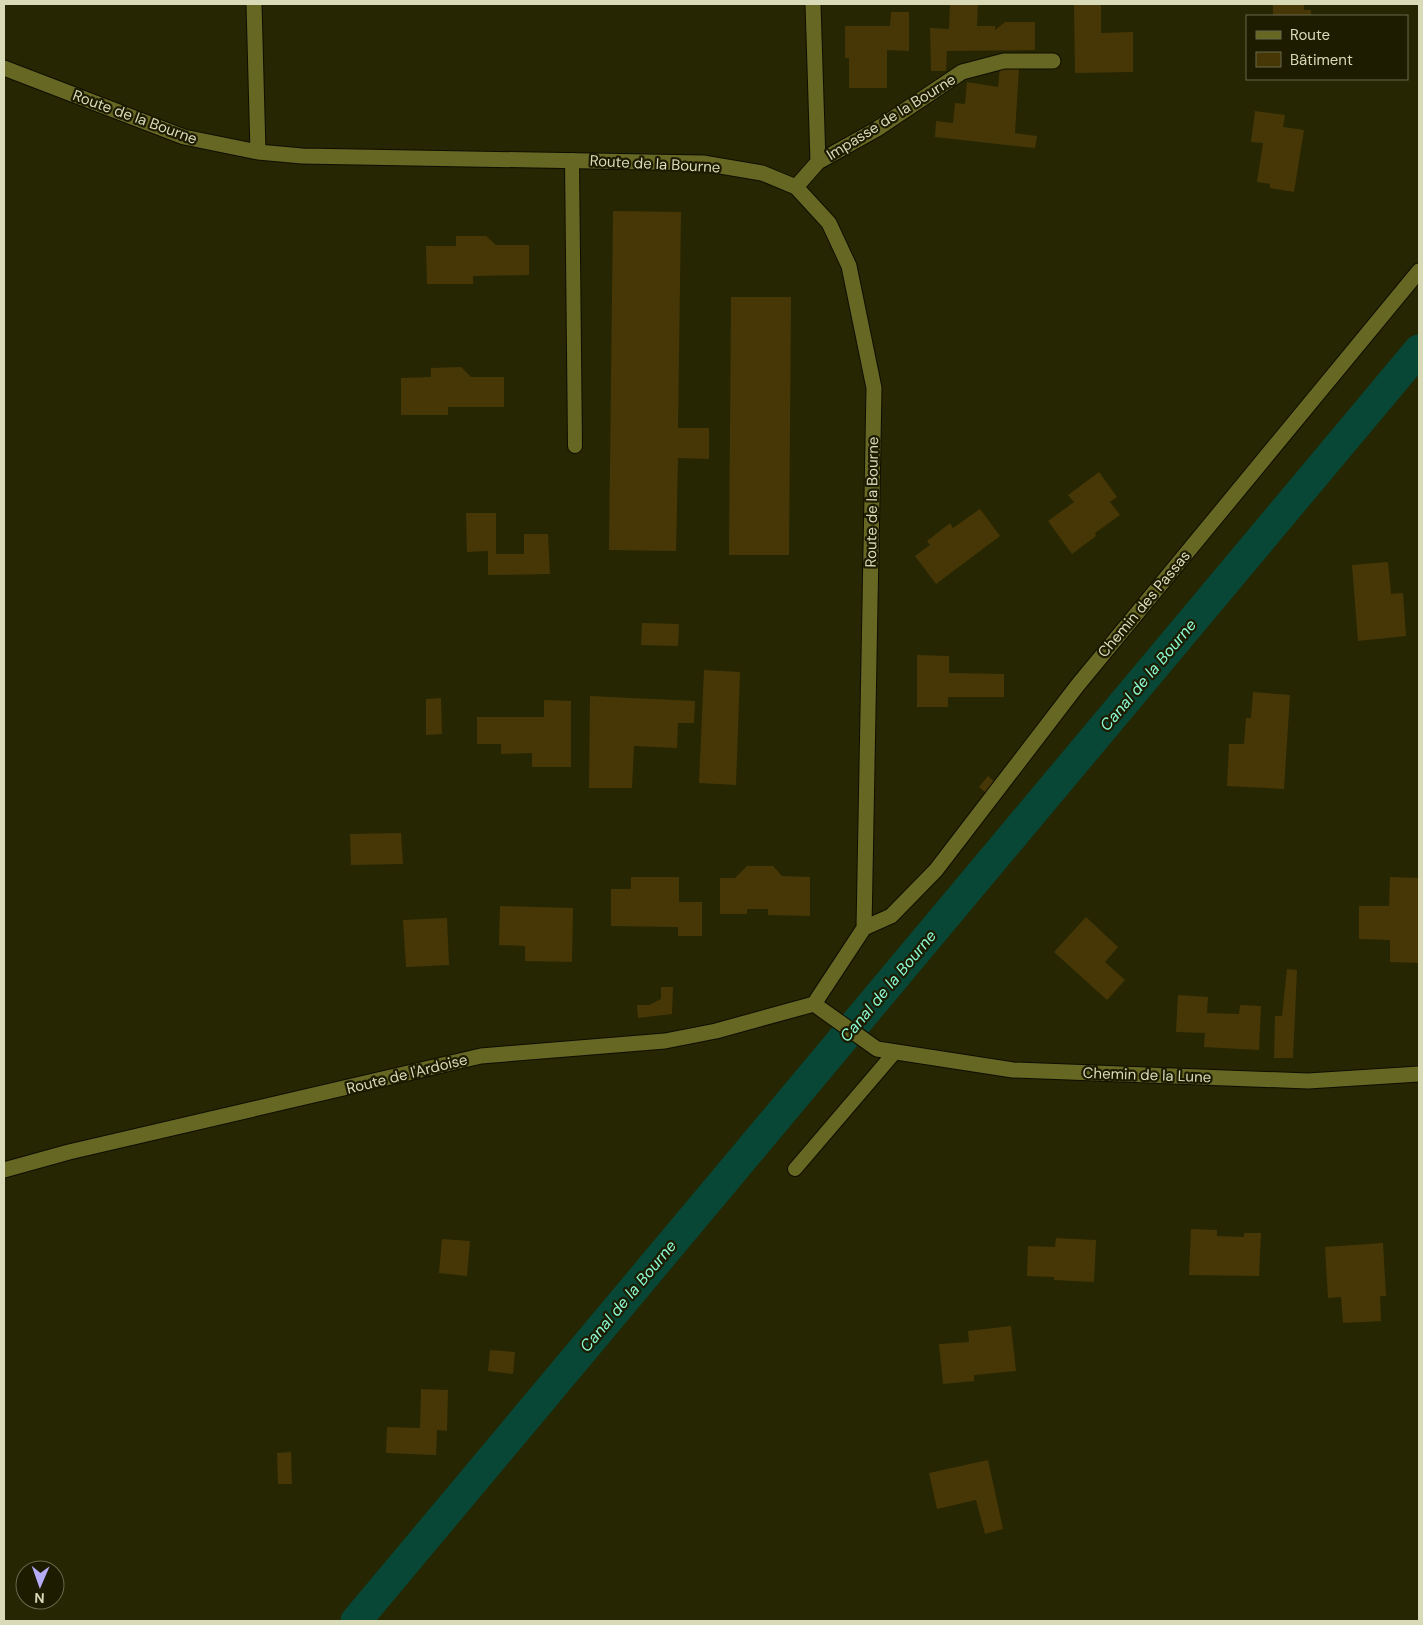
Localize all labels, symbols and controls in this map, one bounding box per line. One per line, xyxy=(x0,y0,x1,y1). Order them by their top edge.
legend xyxy=(1246,15,1408,80)
text: Route xyxy=(1290,25,1330,45)
text: Bâtiment xyxy=(1290,50,1353,70)
street label: Impasse de la Bourne xyxy=(823,69,959,165)
street label: Route de la Bourne xyxy=(70,85,200,149)
street label: Route de la Bourne xyxy=(589,151,721,177)
street label: Route de la Bourne xyxy=(861,436,883,568)
street label: Chemin des Passas xyxy=(1093,546,1195,662)
water label: Canal de la Bourne xyxy=(1095,615,1201,735)
water label: Canal de la Bourne xyxy=(835,926,941,1046)
street label: Route de l'Ardoise xyxy=(344,1049,470,1099)
street label: Chemin de la Lune xyxy=(1082,1063,1212,1087)
water label: Canal de la Bourne xyxy=(575,1236,681,1356)
north arrow xyxy=(15,1560,65,1610)
text: N xyxy=(34,1589,45,1607)

